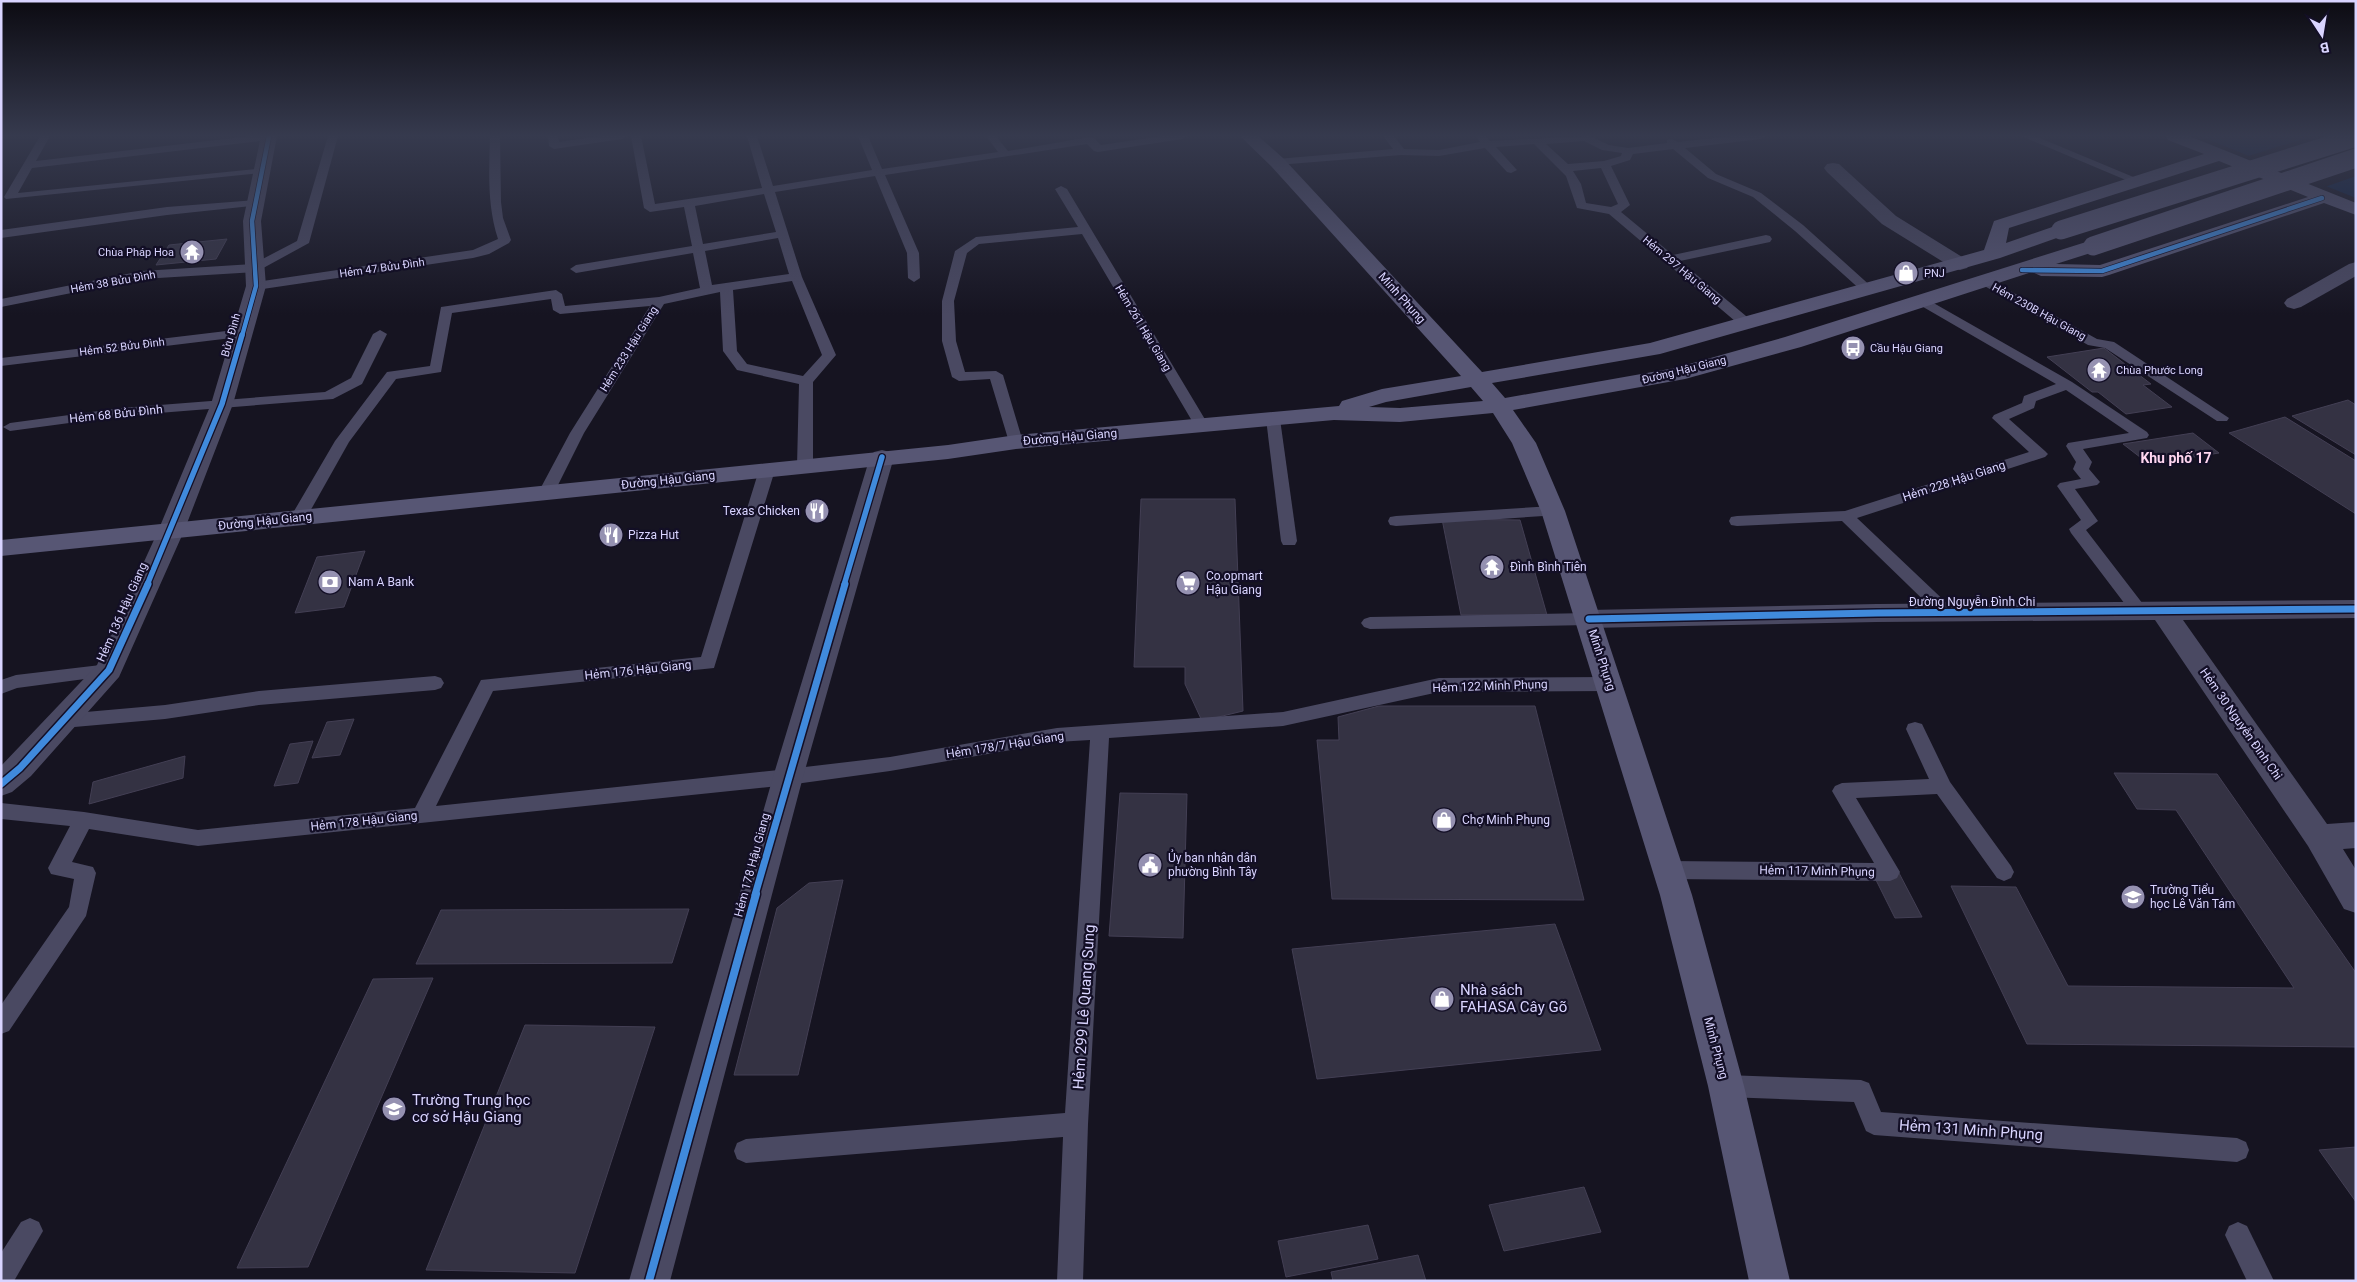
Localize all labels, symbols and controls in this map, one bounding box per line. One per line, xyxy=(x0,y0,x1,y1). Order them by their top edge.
north arrow xyxy=(2297,10,2347,60)
text: B xyxy=(2319,39,2331,56)
street label: Hẻm 297 Hậu Giang xyxy=(1640,233,1724,307)
temple icon: Chùa Pháp Hoa xyxy=(179,239,205,265)
place label: Chùa Pháp Hoa xyxy=(98,246,174,259)
street label: Hẻm 47 Bửu Đình xyxy=(339,256,425,280)
shop icon: PNJ xyxy=(1893,260,1919,286)
place label: PNJ xyxy=(1924,267,1945,280)
street label: Hẻm 38 Bửu Đình xyxy=(70,268,156,296)
street label: Minh Phụng xyxy=(1375,270,1429,326)
street label: Hẻm 230B Hậu Giang xyxy=(1990,281,2088,343)
street label: Hẻm 261 Hậu Giang xyxy=(1112,282,1174,374)
street label: Hẻm 233 Hậu Giang xyxy=(597,304,661,394)
street label: Bửu Đình xyxy=(219,312,243,358)
street label: Hẻm 52 Bửu Đình xyxy=(79,335,165,359)
bus stop icon: Cầu Hậu Giang xyxy=(1840,335,1866,361)
place label: Cầu Hậu Giang xyxy=(1870,342,1943,355)
street label: Đường Hậu Giang xyxy=(1640,353,1728,387)
temple icon: Chùa Phước Long xyxy=(2086,357,2112,383)
place label: Chùa Phước Long xyxy=(2116,364,2203,377)
street label: Hẻm 68 Bửu Đình xyxy=(69,402,163,426)
street label: Đường Hậu Giang xyxy=(1022,426,1118,448)
district label: Khu phố 17 xyxy=(2140,450,2212,466)
street label: Hẻm 228 Hậu Giang xyxy=(1901,458,2007,504)
street label: Đường Hậu Giang xyxy=(620,468,716,492)
restaurant icon: Texas Chicken xyxy=(804,498,830,524)
place label: Texas Chicken xyxy=(723,504,800,518)
street label: Đường Hậu Giang xyxy=(217,509,313,533)
restaurant icon: Pizza Hut xyxy=(598,522,624,548)
place label: Pizza Hut xyxy=(628,528,679,542)
temple icon: Đình Bình Tiên xyxy=(1479,554,1505,580)
street label: Hẻm 136 Hậu Giang xyxy=(94,560,150,664)
place label: Đình Bình Tiên xyxy=(1510,560,1587,574)
bank icon: Nam A Bank xyxy=(317,569,343,595)
place label: Co.opmart Hậu Giang xyxy=(1206,569,1263,597)
supermarket icon: Co.opmart Hậu Giang xyxy=(1175,570,1201,596)
place label: Nam A Bank xyxy=(348,575,415,589)
street label: Đường Nguyễn Đình Chi xyxy=(1909,595,2035,609)
street label: Minh Phụng xyxy=(1585,628,1619,692)
street label: Hẻm 176 Hậu Giang xyxy=(584,657,692,683)
street label: Hẻm 30 Nguyễn Đình Chi xyxy=(2197,666,2285,783)
street label: Hẻm 122 Minh Phụng xyxy=(1432,677,1548,695)
street label: Hẻm 178/7 Hậu Giang xyxy=(945,729,1065,761)
shop icon: Chợ Minh Phụng xyxy=(1431,807,1457,833)
street label: Hẻm 178 Hậu Giang xyxy=(310,808,418,834)
street label: Hẻm 178 Hậu Giang xyxy=(731,811,773,919)
place label: Chợ Minh Phụng xyxy=(1462,813,1550,827)
place label: Ủy ban nhân dân phường Bình Tây xyxy=(1168,849,1257,879)
public building icon: Ủy ban nhân dân phường Bình Tây xyxy=(1137,852,1163,878)
street label: Hẻm 117 Minh Phụng xyxy=(1759,863,1875,879)
place label: Trường Tiểu học Lê Văn Tám xyxy=(2150,883,2235,911)
school or university icon: Trường Tiểu học Lê Văn Tám xyxy=(2120,884,2146,910)
street label: Hẻm 299 Lê Quang Sung xyxy=(1069,924,1099,1090)
place label: Nhà sách FAHASA Cây Gõ xyxy=(1460,981,1567,1016)
shop icon: Nhà sách FAHASA Cây Gõ xyxy=(1429,986,1455,1012)
street label: Minh Phụng xyxy=(1701,1015,1731,1081)
place label: Trường Trung học cơ sở Hậu Giang xyxy=(412,1091,530,1126)
school or university icon: Trường Trung học cơ sở Hậu Giang xyxy=(381,1096,407,1122)
street label: Hẻm 131 Minh Phụng xyxy=(1898,1116,2044,1144)

